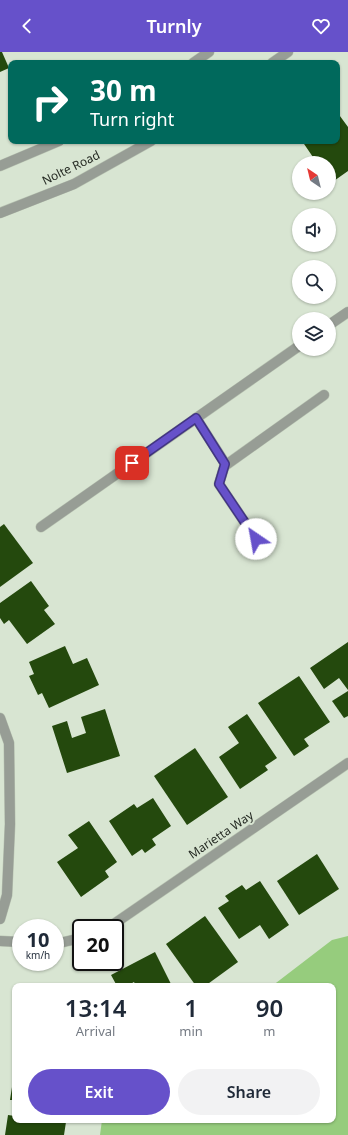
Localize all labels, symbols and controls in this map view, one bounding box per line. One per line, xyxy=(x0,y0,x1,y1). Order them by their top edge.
text: Turnly xyxy=(146,14,202,38)
icon: back xyxy=(16,15,38,37)
icon: heart xyxy=(310,15,332,37)
text: 30 m xyxy=(90,71,157,109)
icon: right xyxy=(24,76,76,128)
text: Turn right xyxy=(90,107,174,131)
street label: Nolte Road xyxy=(39,146,103,189)
north arrow xyxy=(292,156,336,200)
map controls xyxy=(292,156,336,356)
button: sound xyxy=(292,208,336,252)
button: search xyxy=(292,260,336,304)
button: layers xyxy=(292,312,336,356)
pin xyxy=(115,446,149,480)
icon: arrive xyxy=(121,452,143,474)
position arrow xyxy=(235,518,277,560)
street label: Marietta Way xyxy=(185,806,257,863)
speed limit sign: 20 xyxy=(72,919,124,971)
text: 10 xyxy=(27,926,49,953)
text: km/h xyxy=(26,948,50,962)
text: 13:14 xyxy=(65,991,126,1024)
text: 1 xyxy=(184,991,198,1024)
text: 90 xyxy=(256,991,283,1024)
text: Arrival xyxy=(76,1022,115,1040)
text: min xyxy=(179,1022,203,1040)
text: m xyxy=(263,1022,275,1040)
button: Exit xyxy=(28,1069,170,1115)
button: Share xyxy=(178,1069,320,1115)

